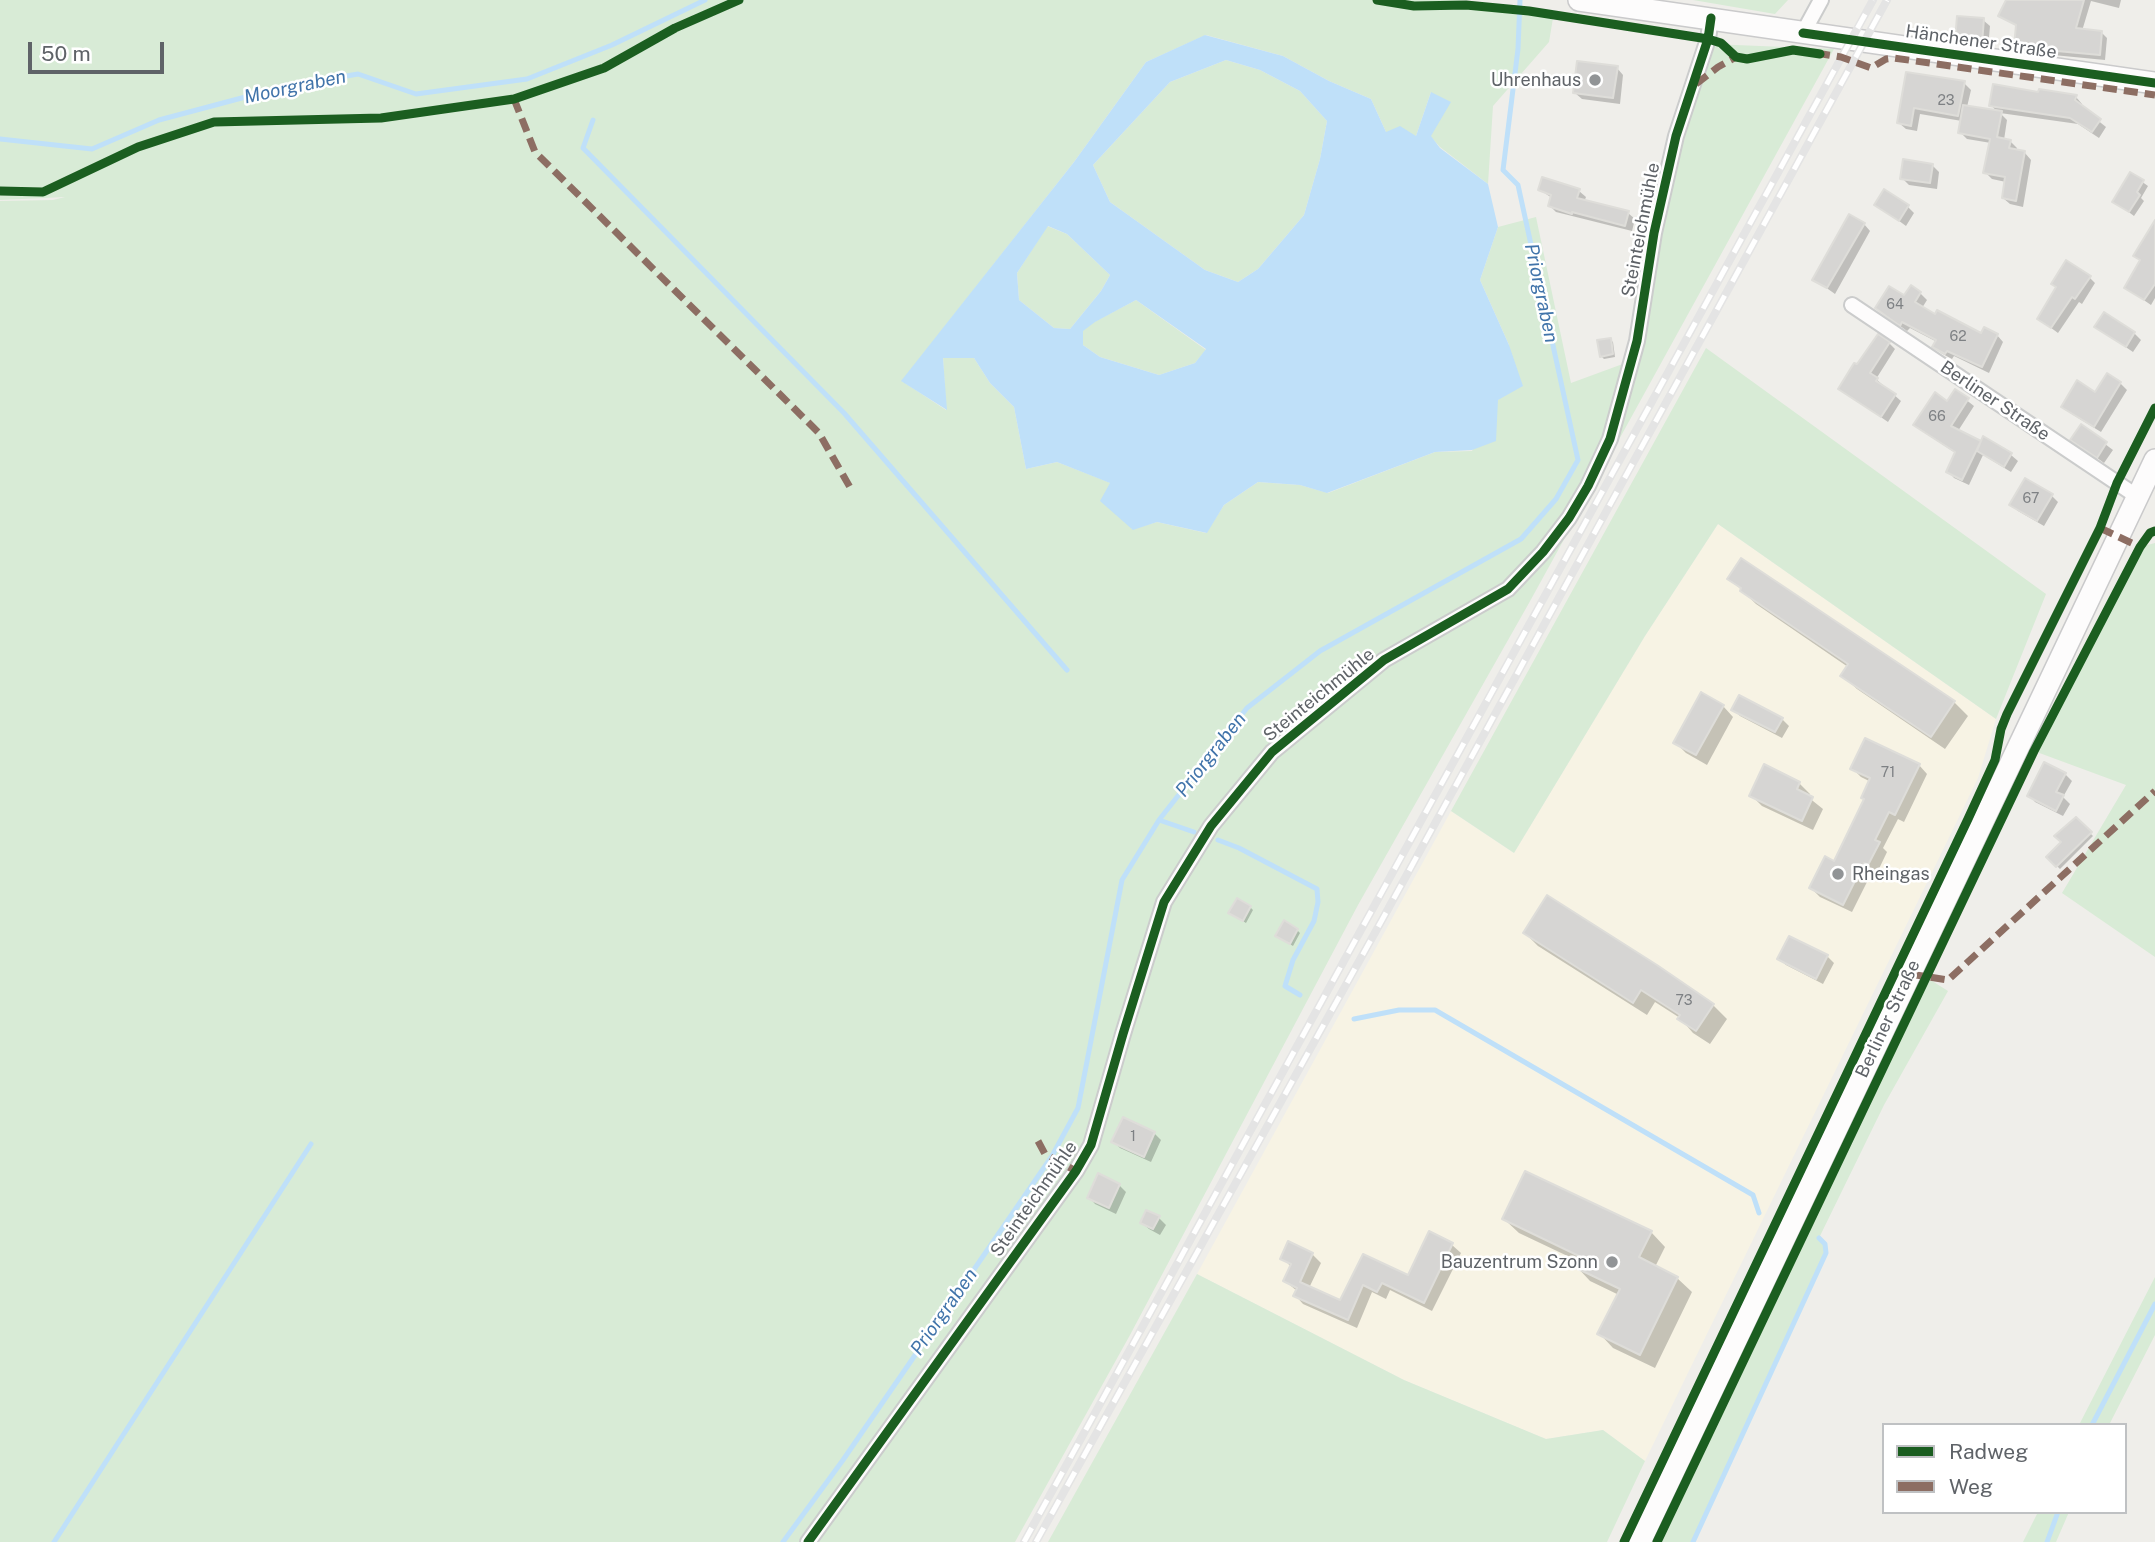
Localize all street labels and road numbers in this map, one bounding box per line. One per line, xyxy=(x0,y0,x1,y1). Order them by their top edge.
street label: Hänchener Straße xyxy=(1904,21,2058,63)
street label: Steinteichmühle xyxy=(1617,161,1665,299)
street label: Berliner Straße xyxy=(1936,356,2054,446)
street label: Steinteichmühle xyxy=(1259,644,1379,746)
street label: Berliner Straße xyxy=(1851,957,1925,1081)
street label: Steinteichmühle xyxy=(986,1137,1082,1261)

